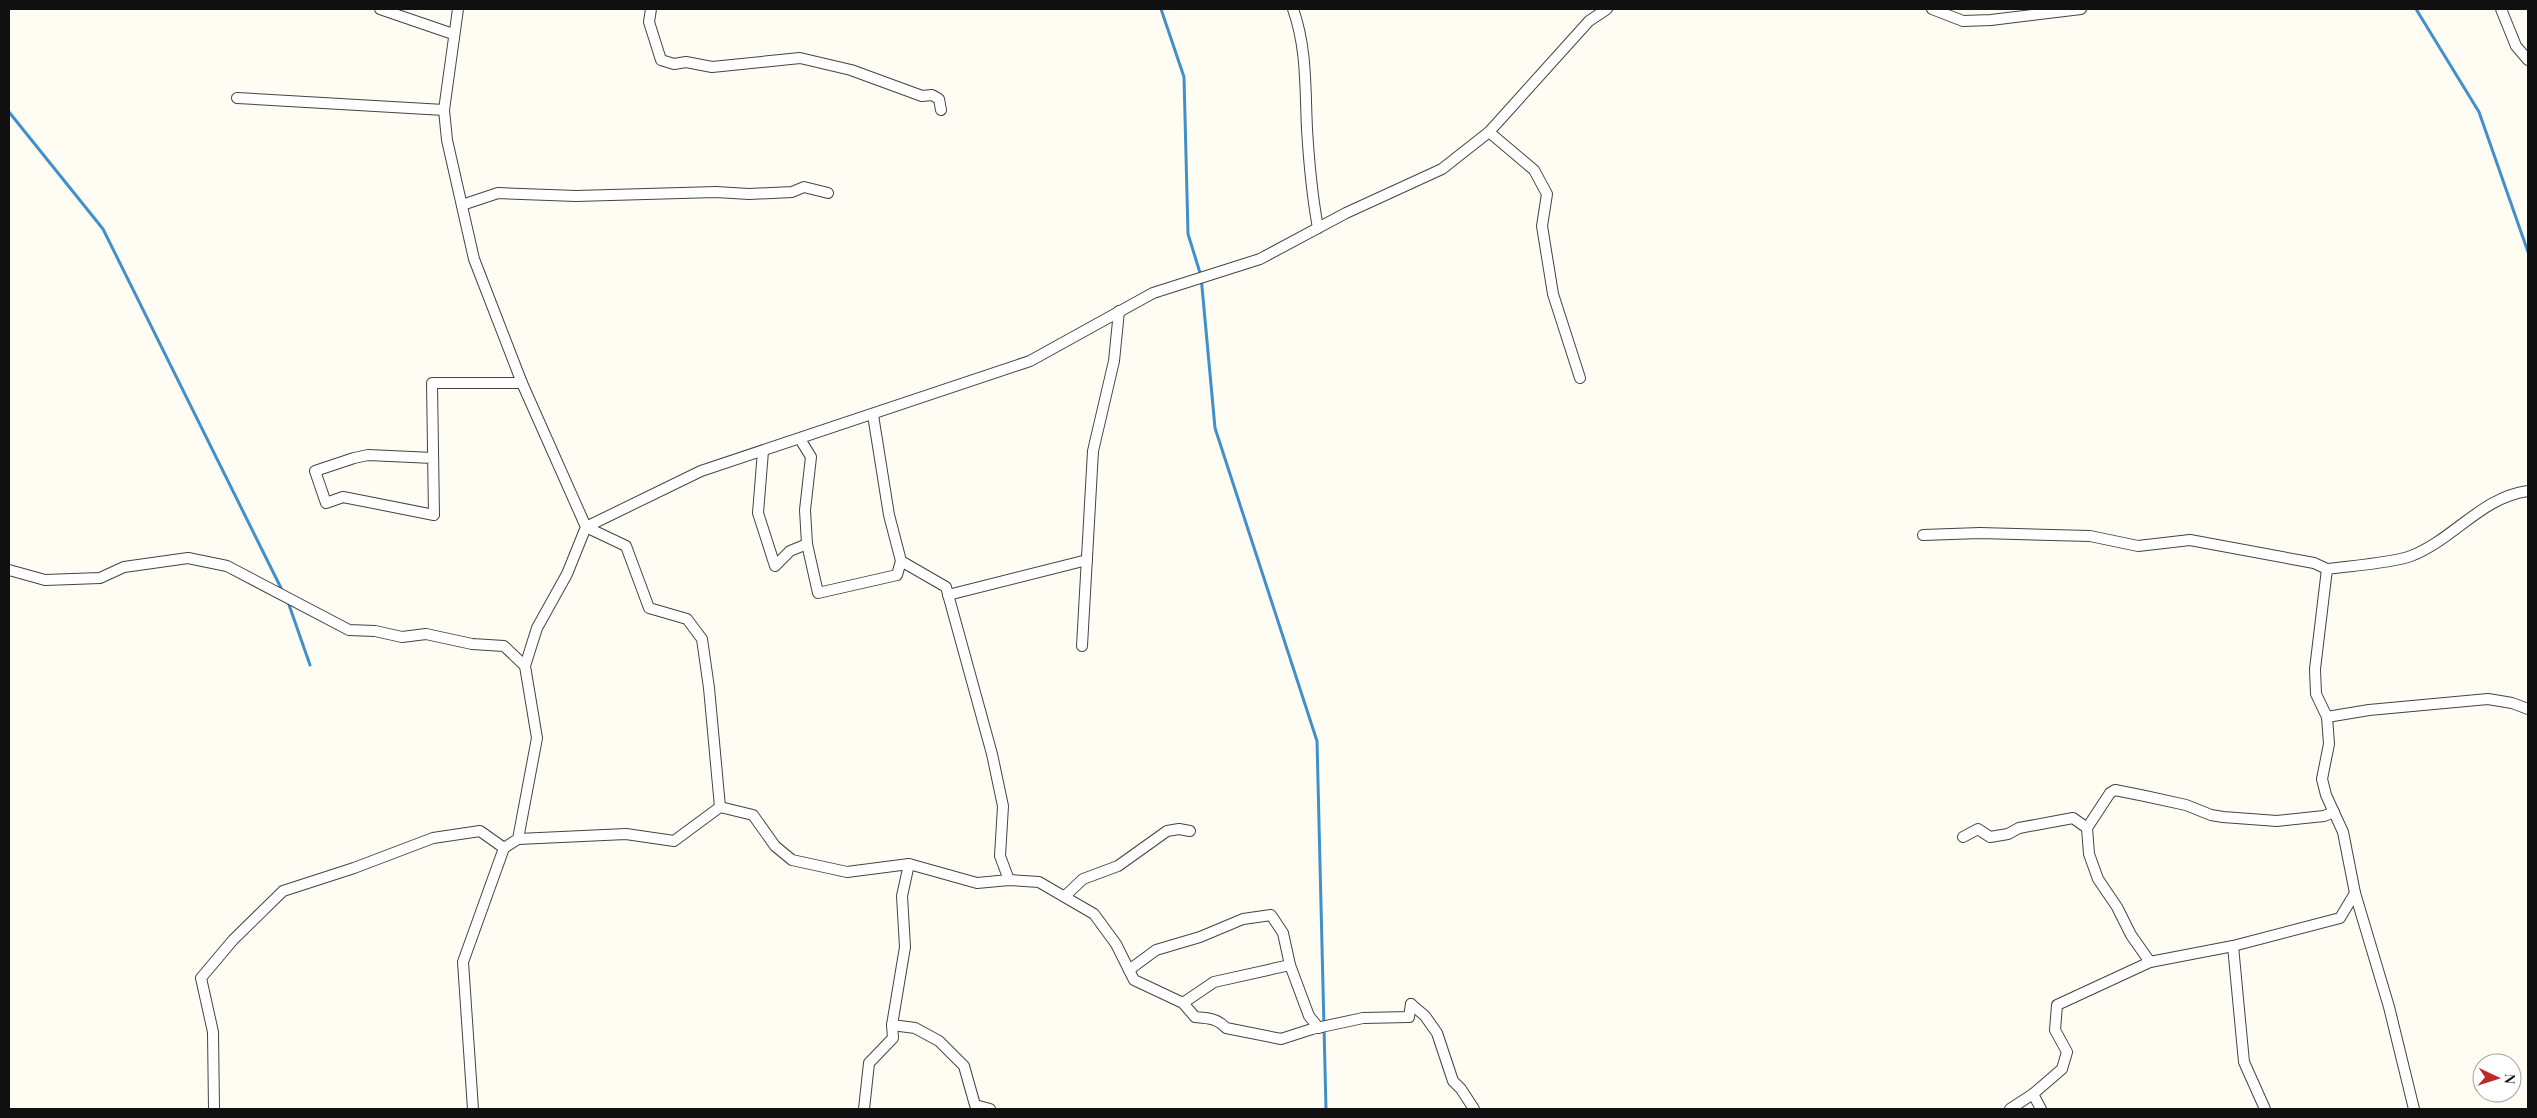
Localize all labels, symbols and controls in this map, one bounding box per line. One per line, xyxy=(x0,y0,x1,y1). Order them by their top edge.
north arrow xyxy=(2472,1053,2522,1103)
text: N xyxy=(2501,1073,2520,1085)

